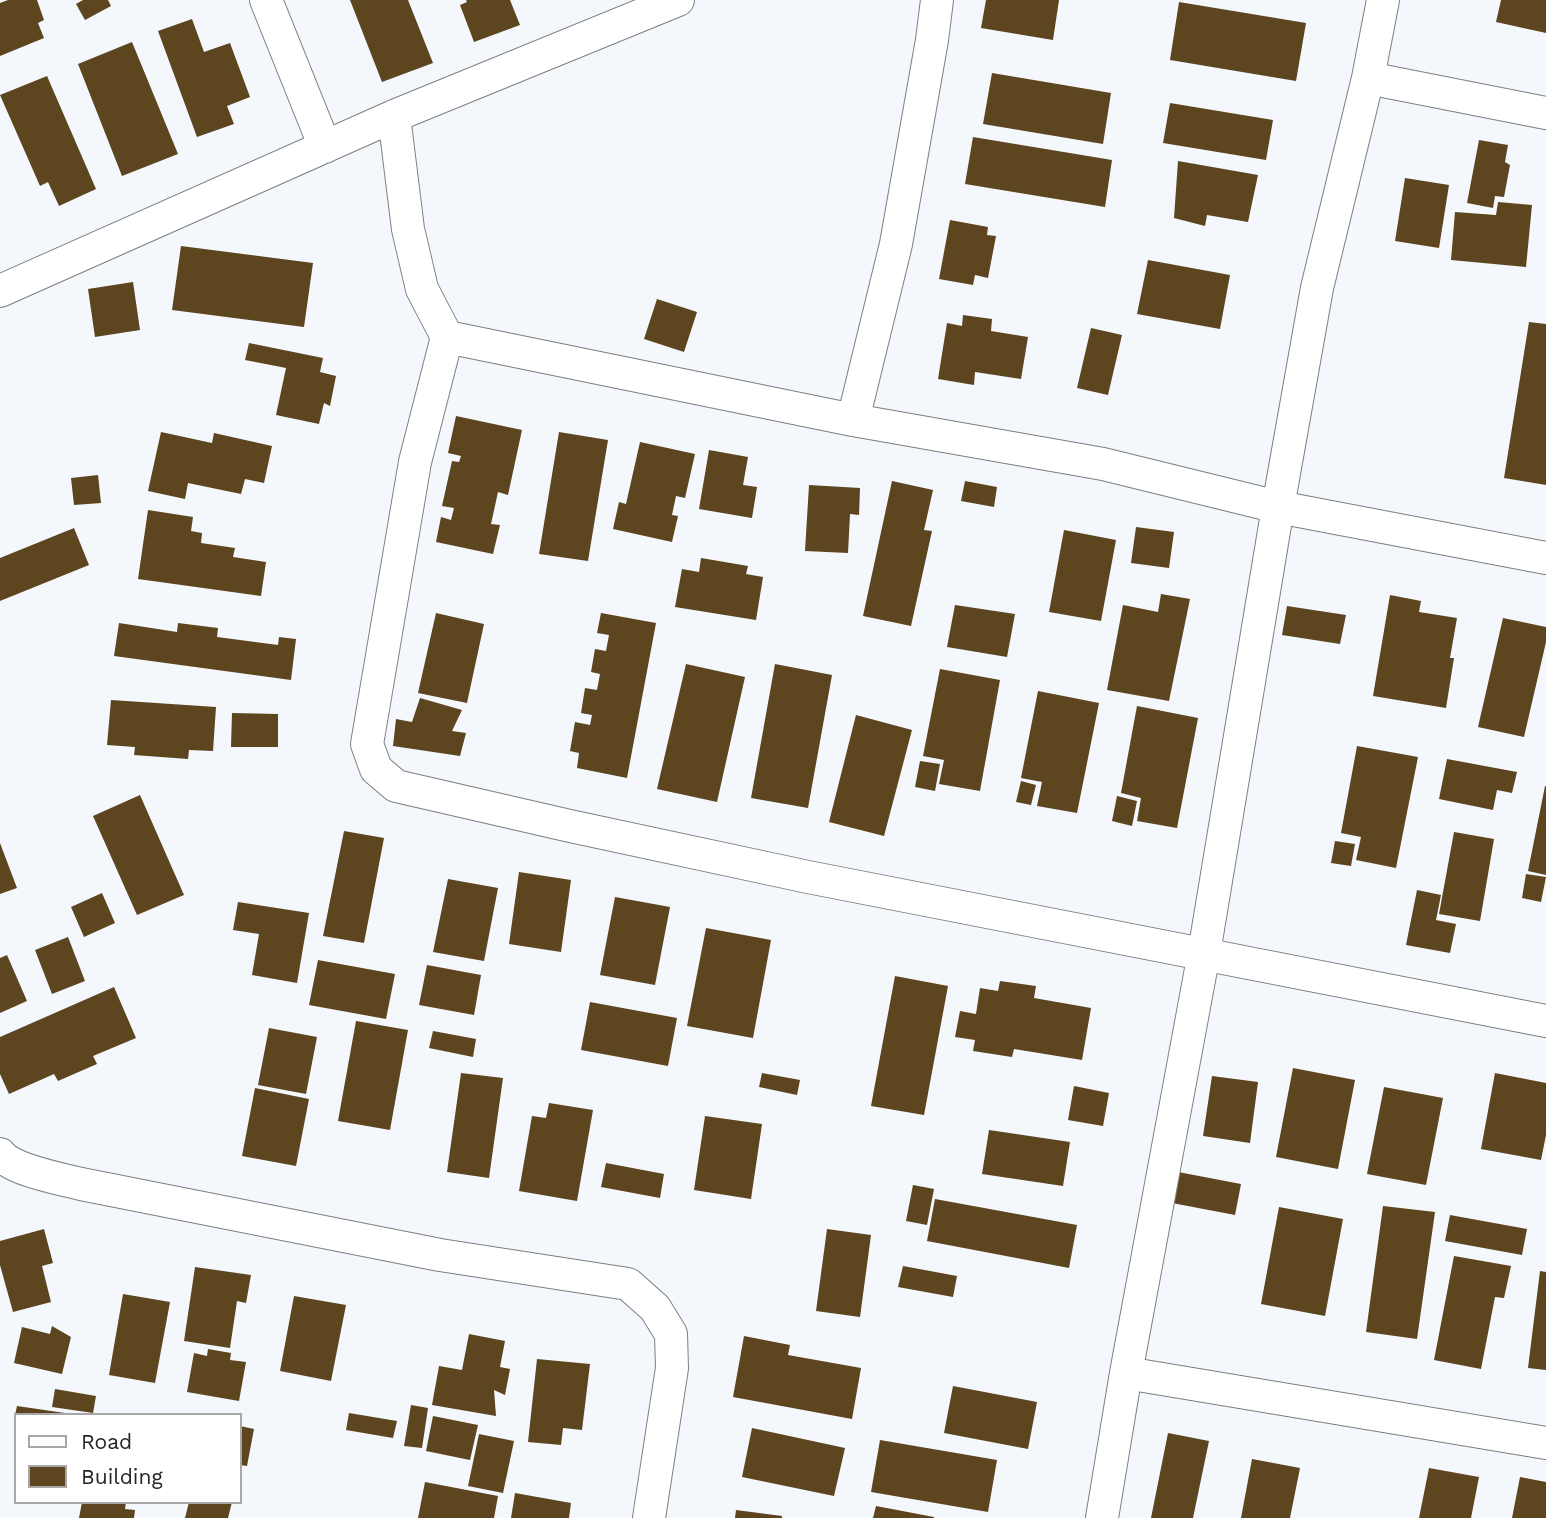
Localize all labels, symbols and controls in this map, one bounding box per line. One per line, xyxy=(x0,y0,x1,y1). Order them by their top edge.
legend xyxy=(14,1413,242,1504)
text: Road xyxy=(81,1429,132,1454)
text: Building xyxy=(81,1464,163,1489)

